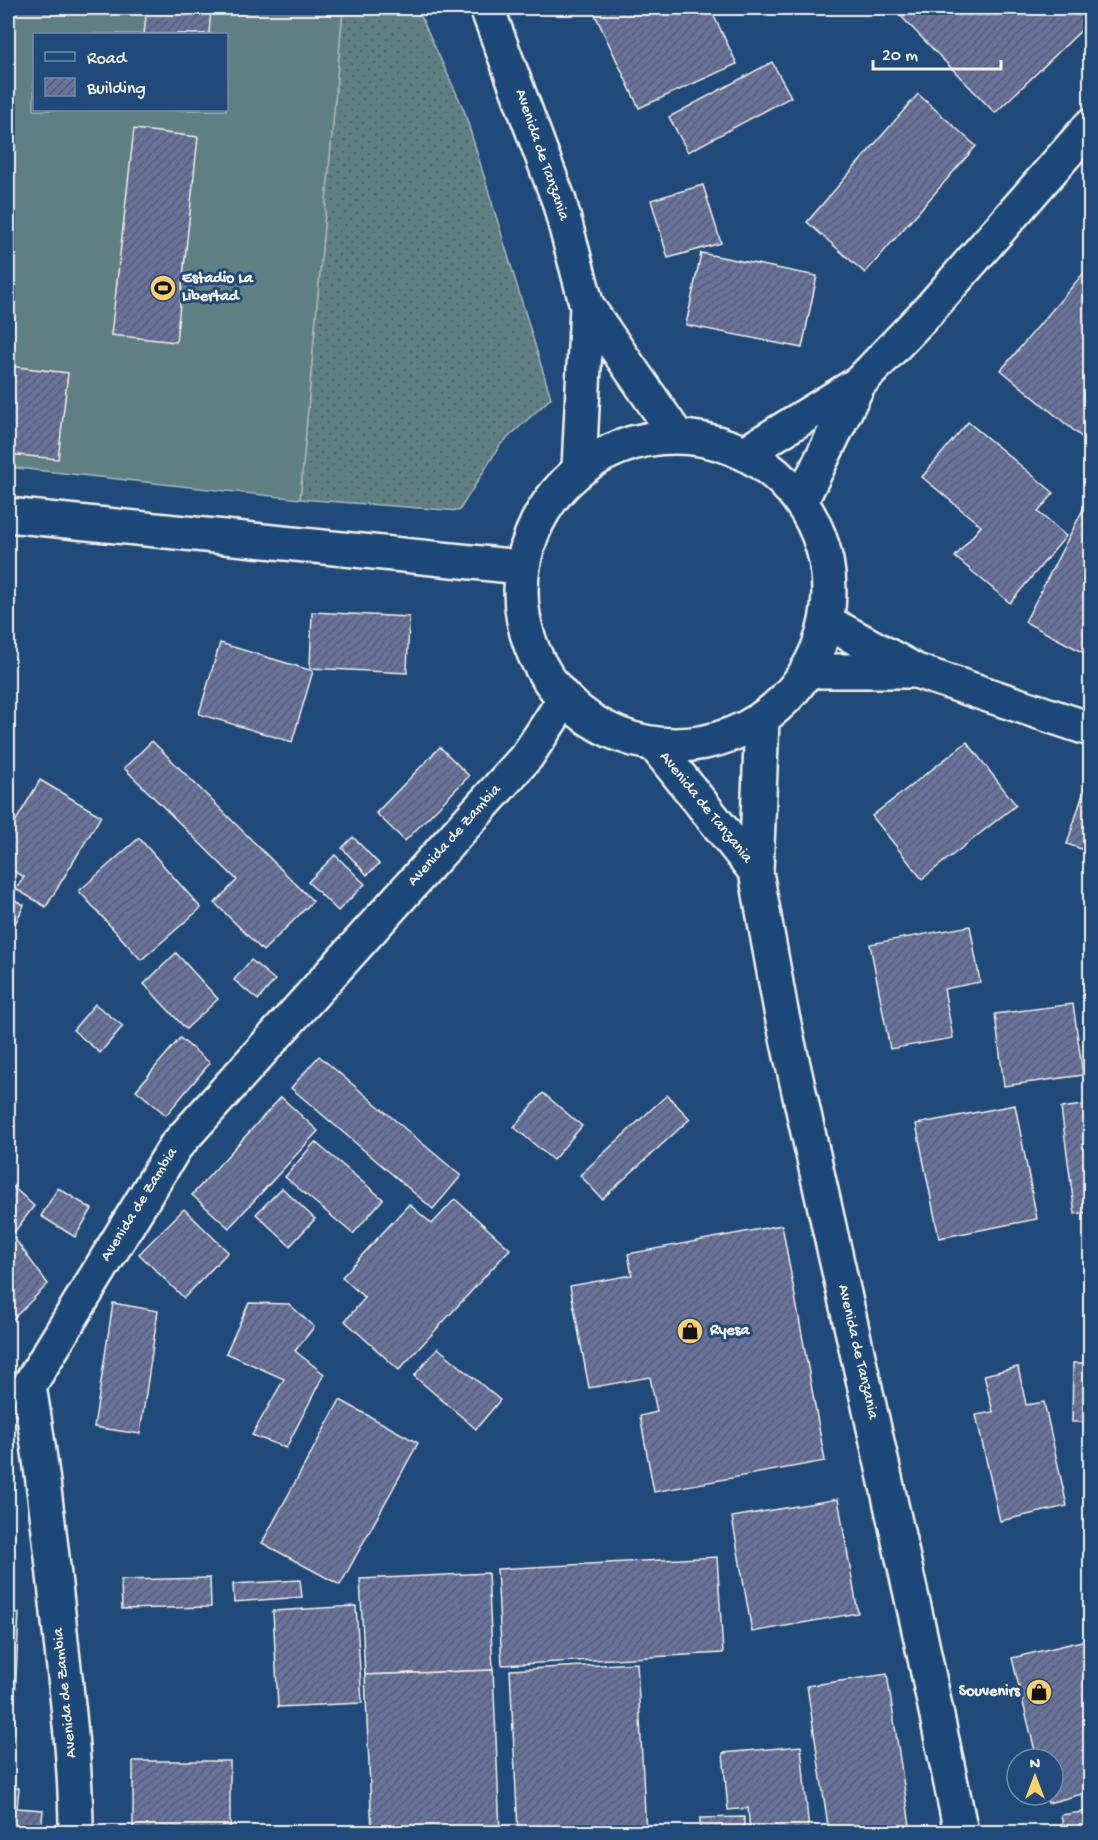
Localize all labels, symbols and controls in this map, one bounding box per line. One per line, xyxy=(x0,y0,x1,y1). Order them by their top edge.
legend xyxy=(33,33,228,111)
scale bar xyxy=(873,33,1000,71)
text: 20 m xyxy=(882,46,918,67)
text: Road xyxy=(87,49,128,70)
text: Building xyxy=(86,79,146,100)
street label: Avenida de Tanzania xyxy=(510,87,573,224)
place label: Estadio La Libertad xyxy=(182,270,254,307)
sports icon: Estadio La Libertad xyxy=(148,273,178,303)
street label: Avenida de Tanzania xyxy=(654,748,756,868)
street label: Avenida de Zambia xyxy=(404,780,507,891)
street label: Avenida de Zambia xyxy=(97,1144,183,1265)
street label: Avenida de Tanzania xyxy=(832,1283,882,1422)
shop icon: Ryesa xyxy=(675,1316,705,1346)
place label: Ryesa xyxy=(709,1322,750,1341)
street label: Avenida de Zambia xyxy=(50,1626,82,1759)
shop icon: Souvenirs xyxy=(1024,1677,1054,1707)
place label: Souvenirs xyxy=(959,1683,1021,1702)
north arrow xyxy=(1005,1747,1065,1807)
text: N xyxy=(1030,1756,1041,1775)

